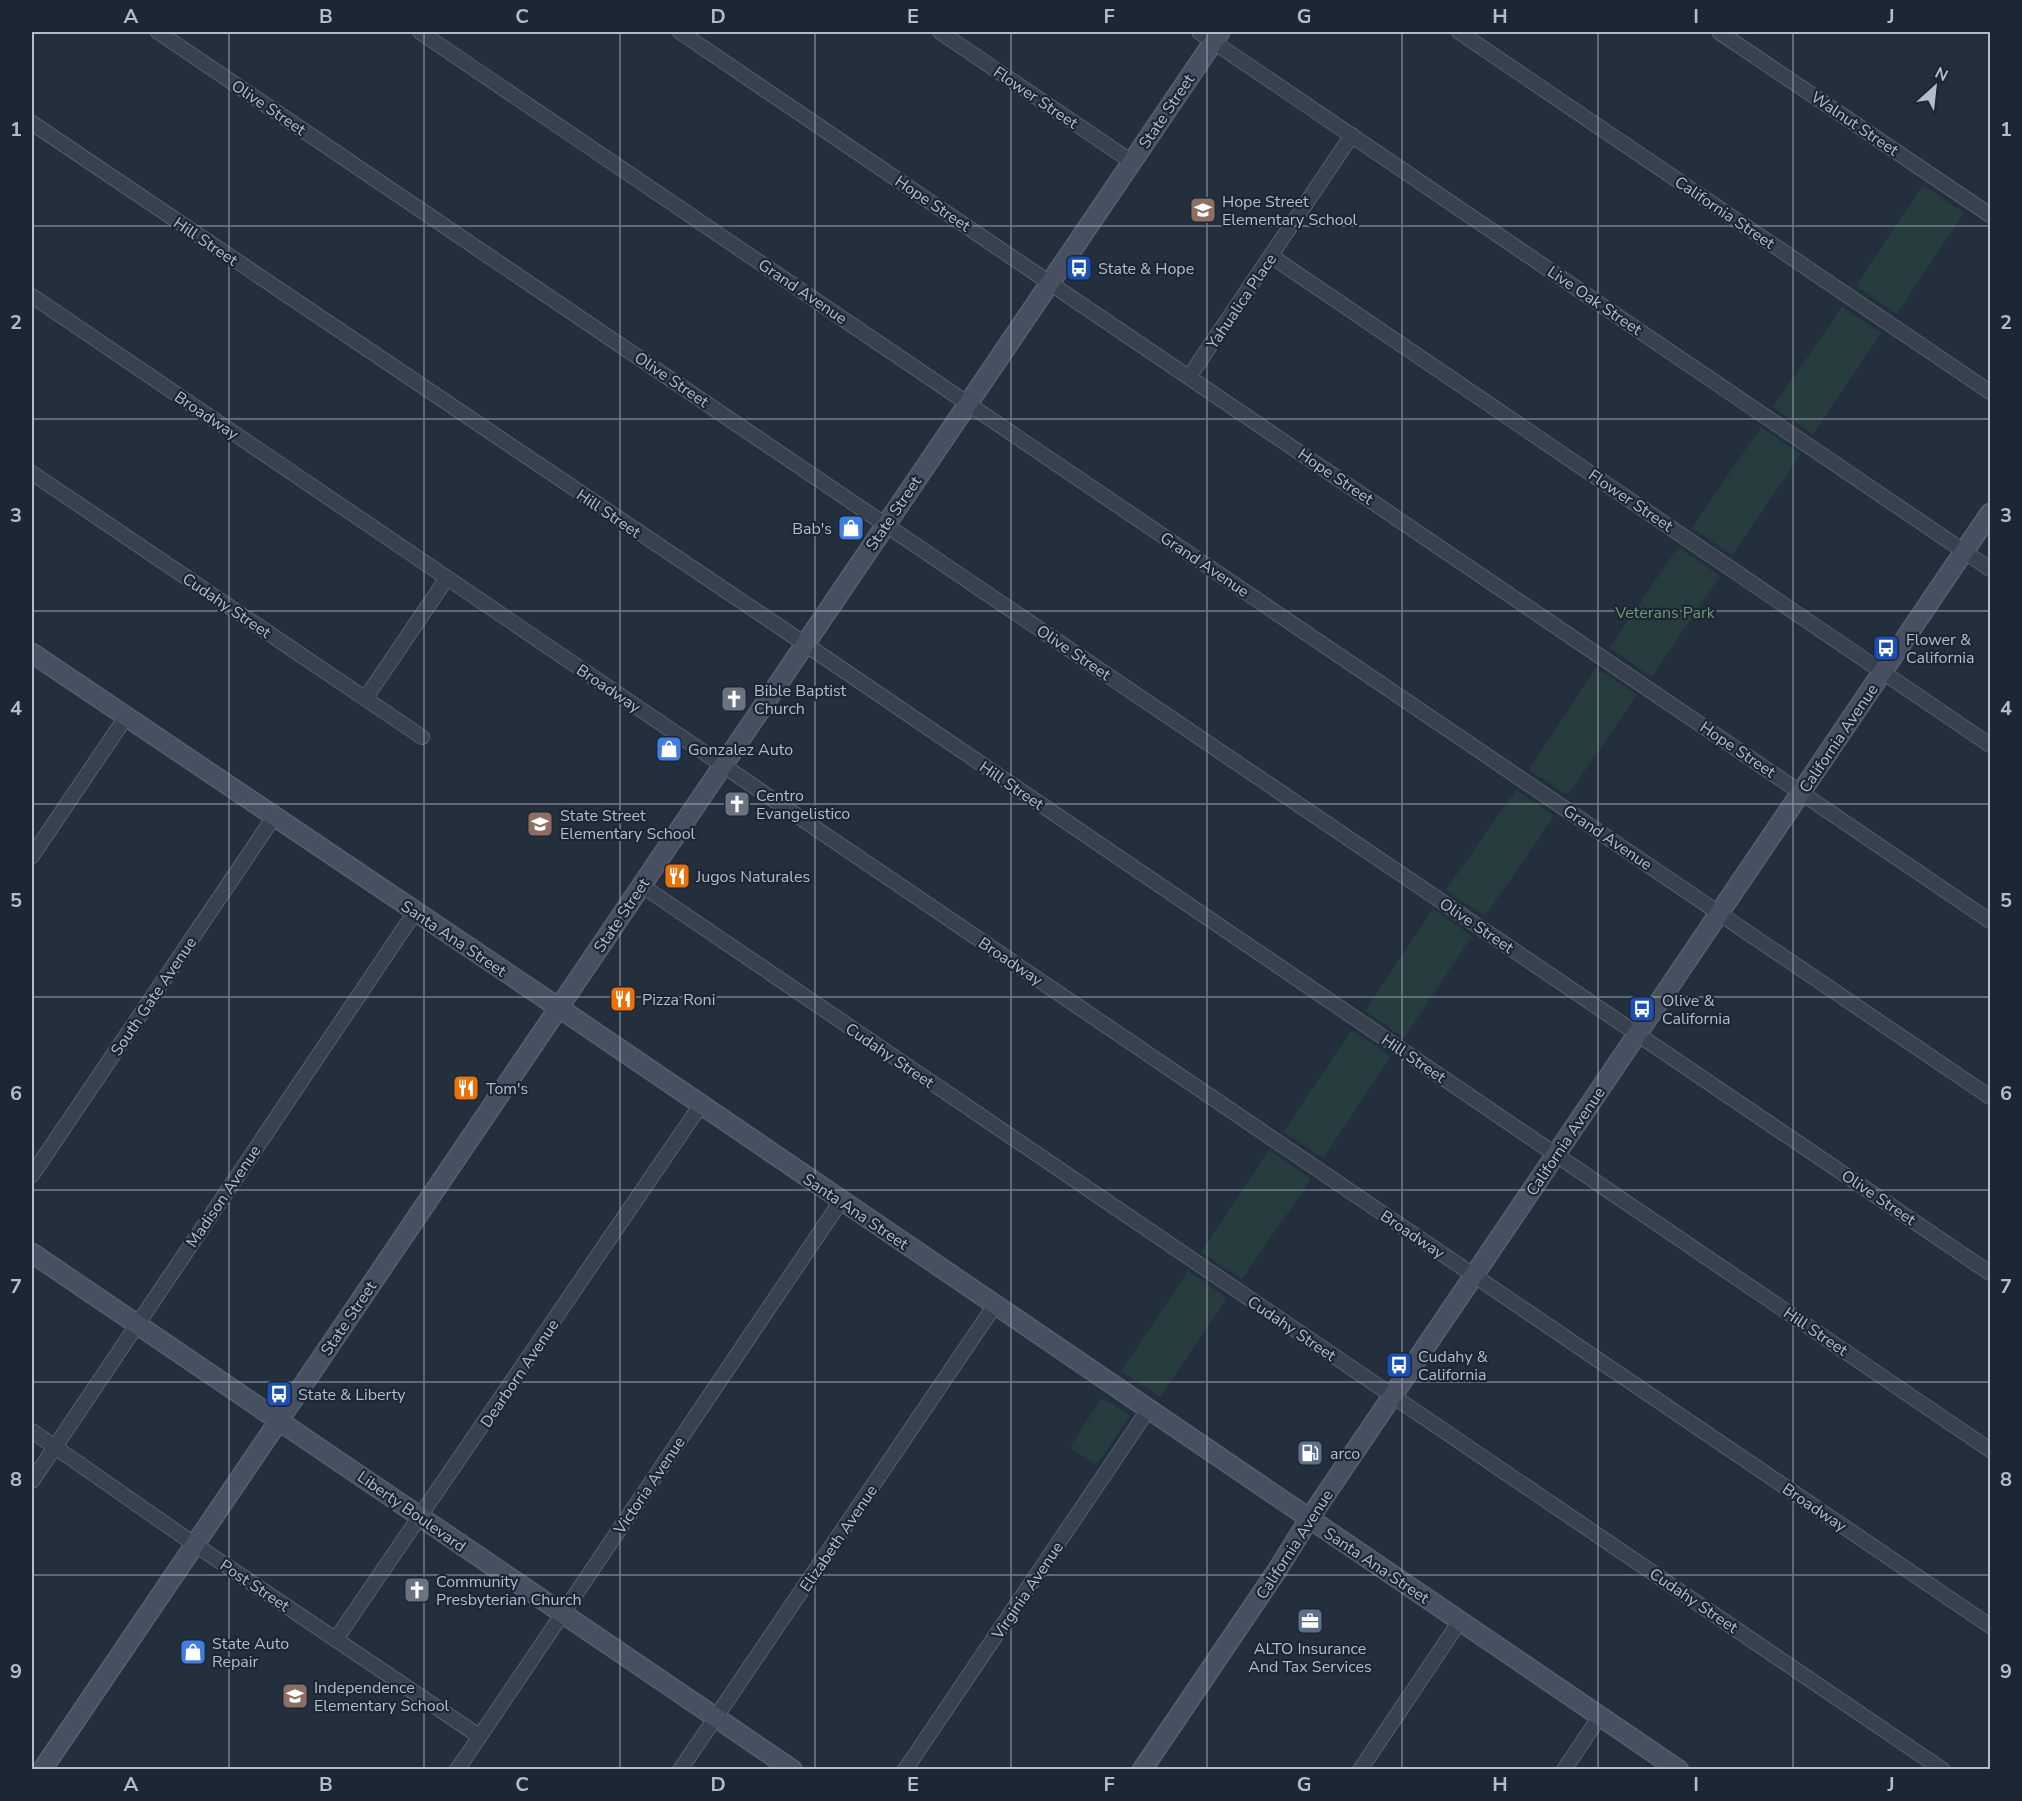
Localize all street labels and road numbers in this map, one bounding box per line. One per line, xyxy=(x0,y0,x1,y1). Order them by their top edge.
street label: Flower Street xyxy=(989,61,1082,134)
street label: State Street xyxy=(1134,70,1200,153)
street label: Olive Street xyxy=(227,75,310,141)
street label: Walnut Street xyxy=(1806,86,1903,162)
street label: Hope Street xyxy=(890,170,975,237)
street label: California Street xyxy=(1670,171,1779,255)
street label: Hill Street xyxy=(169,212,242,272)
street label: Yahualica Place xyxy=(1201,249,1282,354)
street label: Grand Avenue xyxy=(754,254,851,330)
street label: Live Oak Street xyxy=(1543,261,1646,341)
street label: Olive Street xyxy=(630,347,713,413)
street label: Broadway xyxy=(170,386,244,446)
street label: Hope Street xyxy=(1293,443,1378,510)
street label: Flower Street xyxy=(1584,464,1677,537)
street label: State Street xyxy=(861,472,927,555)
street label: Hill Street xyxy=(572,484,645,544)
street label: Grand Avenue xyxy=(1156,527,1253,603)
street label: Cudahy Street xyxy=(178,568,275,644)
street label: Olive Street xyxy=(1032,620,1115,686)
street label: Broadway xyxy=(572,659,646,719)
street label: California Avenue xyxy=(1794,680,1883,797)
street label: Hope Street xyxy=(1695,716,1780,783)
street label: Hill Street xyxy=(975,756,1048,816)
street label: Grand Avenue xyxy=(1559,800,1656,876)
street label: State Street xyxy=(589,874,655,957)
street label: Olive Street xyxy=(1435,893,1518,959)
street label: Santa Ana Street xyxy=(396,895,511,982)
street label: Broadway xyxy=(974,932,1048,992)
street label: South Gate Avenue xyxy=(106,933,202,1060)
street label: Cudahy Street xyxy=(841,1018,938,1094)
street label: Hill Street xyxy=(1377,1029,1450,1089)
street label: California Avenue xyxy=(1521,1083,1610,1200)
street label: Madison Avenue xyxy=(181,1141,266,1252)
street label: Olive Street xyxy=(1837,1165,1920,1231)
street label: Santa Ana Street xyxy=(798,1168,913,1255)
street label: Broadway xyxy=(1376,1205,1450,1265)
street label: State Street xyxy=(316,1277,382,1360)
street label: Cudahy Street xyxy=(1243,1291,1340,1367)
street label: Hill Street xyxy=(1779,1302,1852,1362)
street label: Dearborn Avenue xyxy=(475,1315,564,1432)
street label: Victoria Avenue xyxy=(609,1433,691,1539)
street label: Liberty Boulevard xyxy=(353,1466,470,1557)
street label: Broadway xyxy=(1778,1478,1852,1538)
street label: Elizabeth Avenue xyxy=(795,1481,883,1596)
street label: California Avenue xyxy=(1251,1485,1339,1604)
street label: Santa Ana Street xyxy=(1319,1522,1434,1609)
street label: Virginia Avenue xyxy=(986,1537,1069,1645)
street label: Post Street xyxy=(215,1554,294,1617)
street label: Cudahy Street xyxy=(1645,1563,1742,1639)

